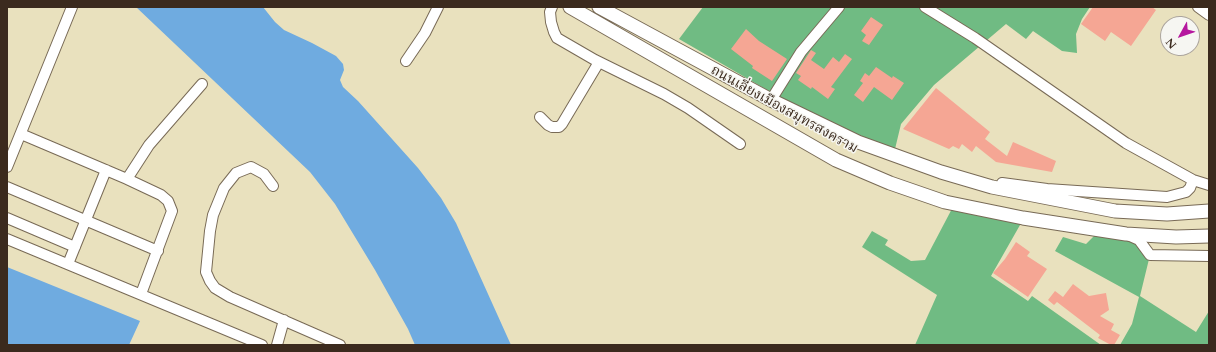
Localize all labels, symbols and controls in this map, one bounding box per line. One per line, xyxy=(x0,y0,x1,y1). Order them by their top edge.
north arrow xyxy=(1160,16,1200,56)
text: N xyxy=(1162,35,1180,52)
street label: ถนนเลี่ยงเมืองสมุทรสงคราม xyxy=(707,62,861,158)

